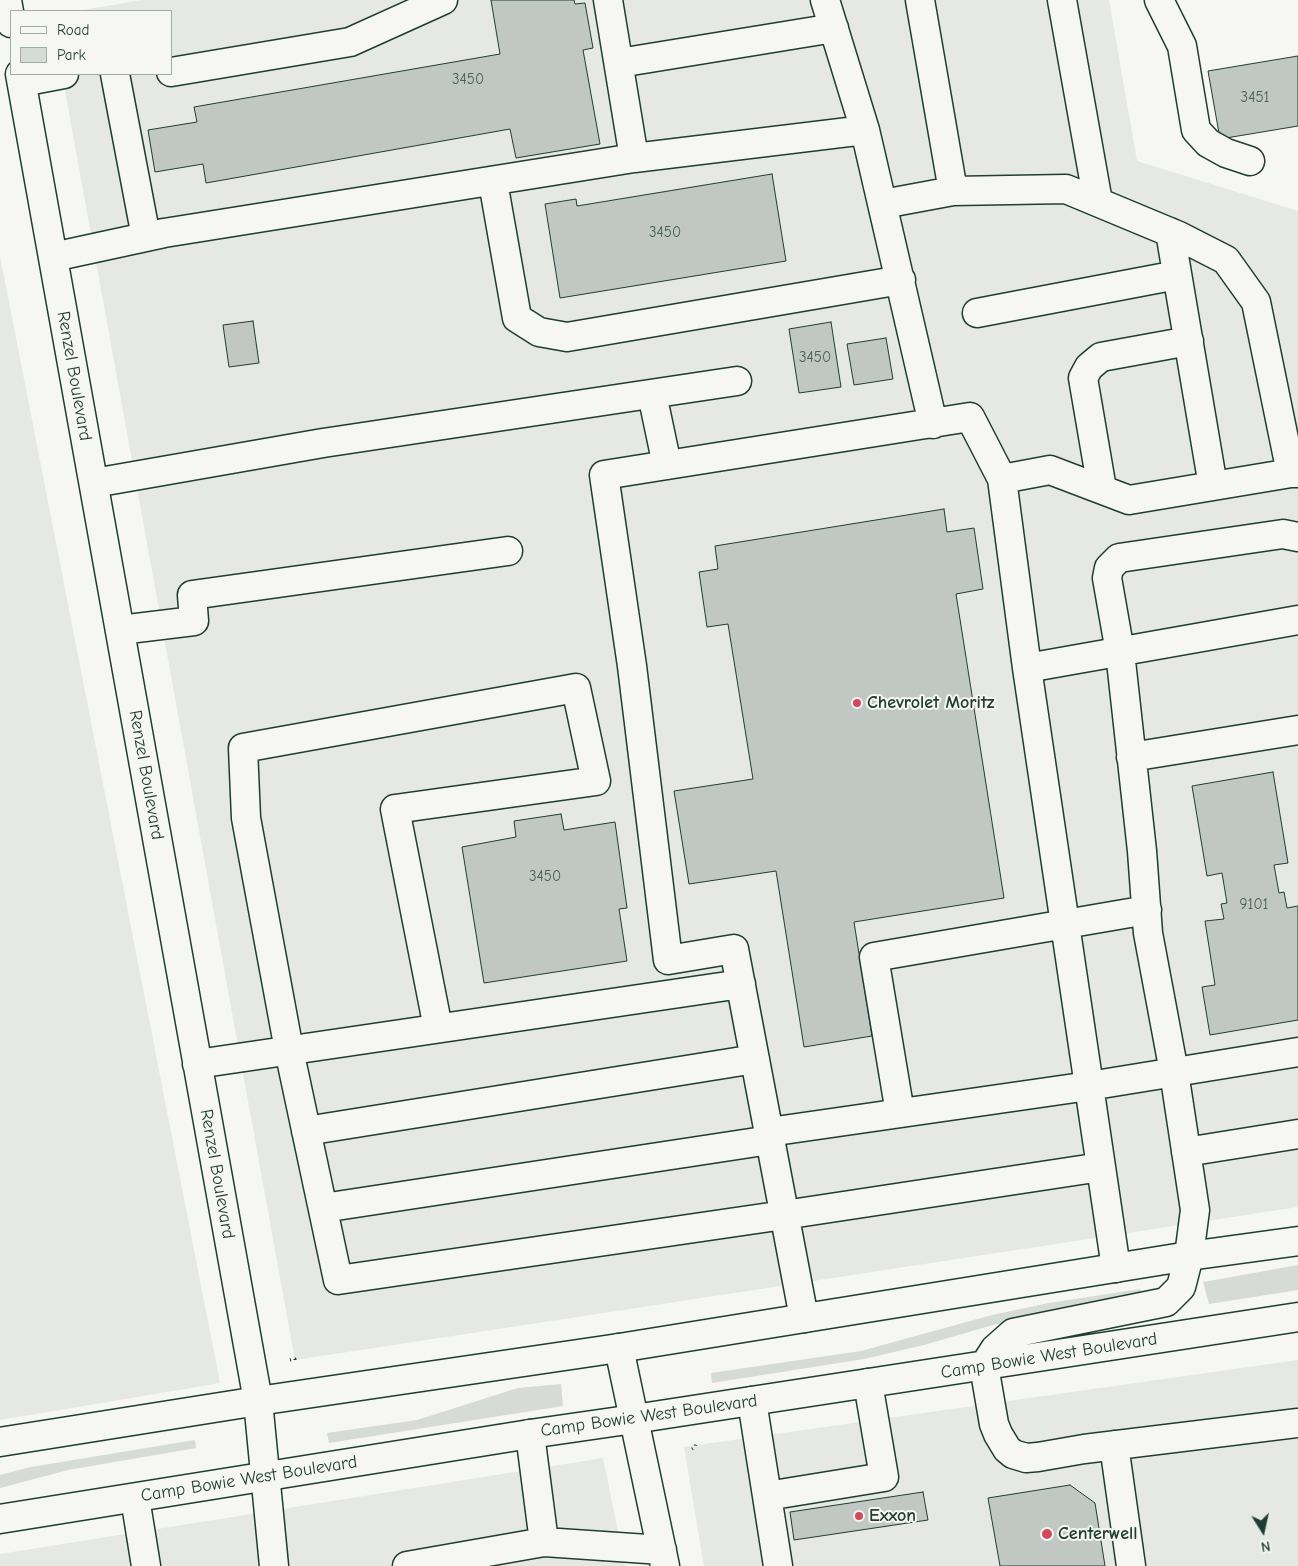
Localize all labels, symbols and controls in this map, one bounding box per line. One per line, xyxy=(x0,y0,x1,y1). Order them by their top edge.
legend xyxy=(10,10,172,75)
text: Road xyxy=(57,21,89,39)
text: Park xyxy=(57,46,86,64)
house number: 3450 xyxy=(452,71,484,89)
house number: 3451 xyxy=(1241,89,1269,107)
house number: 3450 xyxy=(649,224,681,242)
street label: Renzel Boulevard xyxy=(52,309,96,443)
house number: 3450 xyxy=(799,349,831,367)
place label: Chevrolet Moritz xyxy=(867,692,995,714)
marker: Chevrolet Moritz xyxy=(851,697,863,709)
street label: Renzel Boulevard xyxy=(124,708,168,842)
house number: 3450 xyxy=(529,868,561,886)
house number: 9101 xyxy=(1240,896,1268,914)
street label: Renzel Boulevard xyxy=(195,1107,239,1241)
street label: Camp Bowie West Boulevard xyxy=(939,1328,1159,1384)
street label: Camp Bowie West Boulevard xyxy=(539,1390,759,1442)
street label: Camp Bowie West Boulevard xyxy=(139,1451,359,1507)
place label: Exxon xyxy=(869,1505,916,1527)
north arrow xyxy=(1238,1506,1288,1556)
marker: Exxon xyxy=(853,1510,865,1522)
place label: Centerwell xyxy=(1058,1523,1137,1545)
marker: Centerwell xyxy=(1040,1527,1054,1541)
text: N xyxy=(1260,1537,1272,1555)

